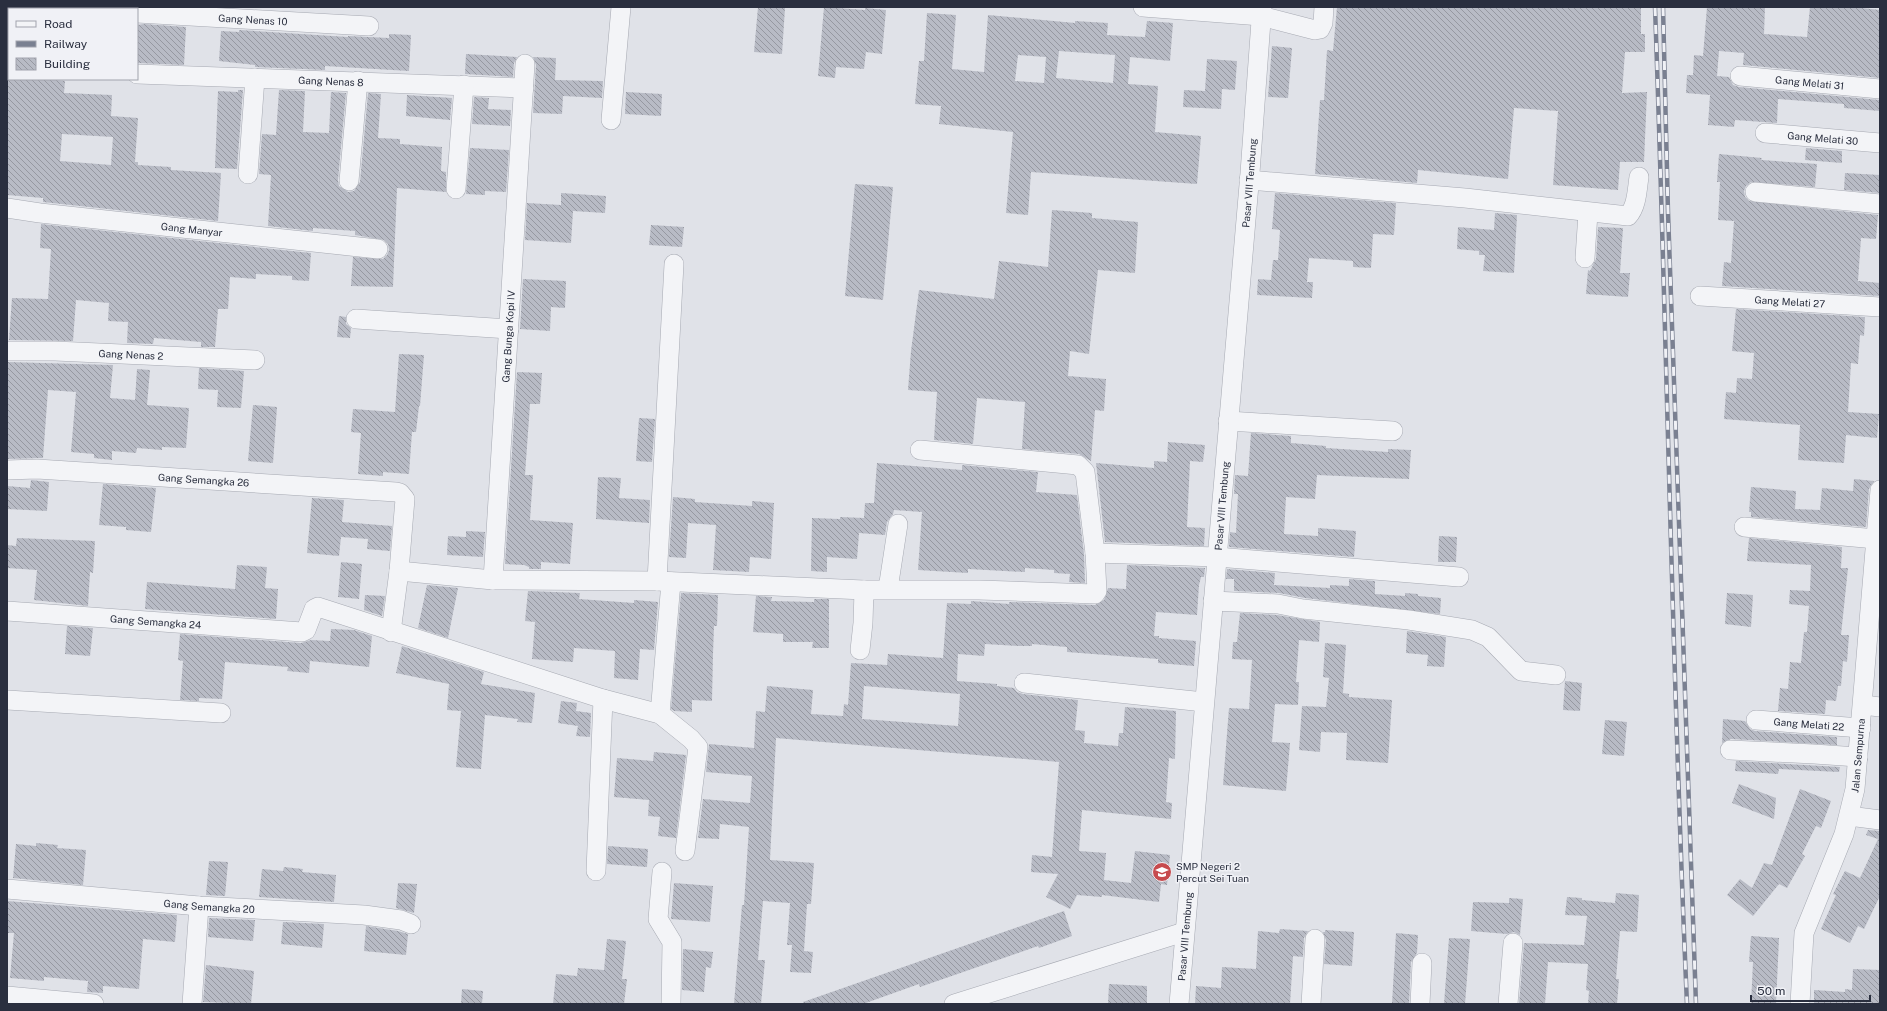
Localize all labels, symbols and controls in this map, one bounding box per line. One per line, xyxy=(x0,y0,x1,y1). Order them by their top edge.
legend xyxy=(8,8,138,80)
street label: Gang Nenas 10 xyxy=(218,12,288,27)
text: Road xyxy=(44,17,72,31)
text: Railway xyxy=(44,37,88,51)
text: Building xyxy=(44,57,90,71)
street label: Gang Melati 31 xyxy=(1775,73,1845,92)
street label: Gang Nenas 8 xyxy=(298,74,364,88)
street label: Gang Melati 30 xyxy=(1787,129,1859,147)
street label: Pasar VIII Tembung xyxy=(1239,138,1258,228)
street label: Gang Manyar xyxy=(160,220,223,238)
street label: Gang Bunga Kopi IV xyxy=(499,290,517,383)
street label: Gang Melati 27 xyxy=(1754,293,1826,310)
street label: Gang Nenas 2 xyxy=(98,347,164,362)
street label: Pasar VIII Tembung xyxy=(1212,461,1231,551)
street label: Gang Semangka 26 xyxy=(158,471,250,489)
street label: Gang Semangka 24 xyxy=(110,612,202,631)
street label: Gang Melati 22 xyxy=(1773,715,1845,733)
street label: Jalan Sempurna xyxy=(1848,718,1867,794)
place label: SMP Negeri 2 Percut Sei Tuan xyxy=(1176,860,1249,884)
school or university icon: SMP Negeri 2 Percut Sei Tuan xyxy=(1151,861,1173,883)
street label: Pasar VIII Tembung xyxy=(1175,891,1195,981)
street label: Gang Semangka 20 xyxy=(163,897,255,915)
scale bar xyxy=(1751,977,1870,1003)
text: 50 m xyxy=(1757,984,1785,998)

